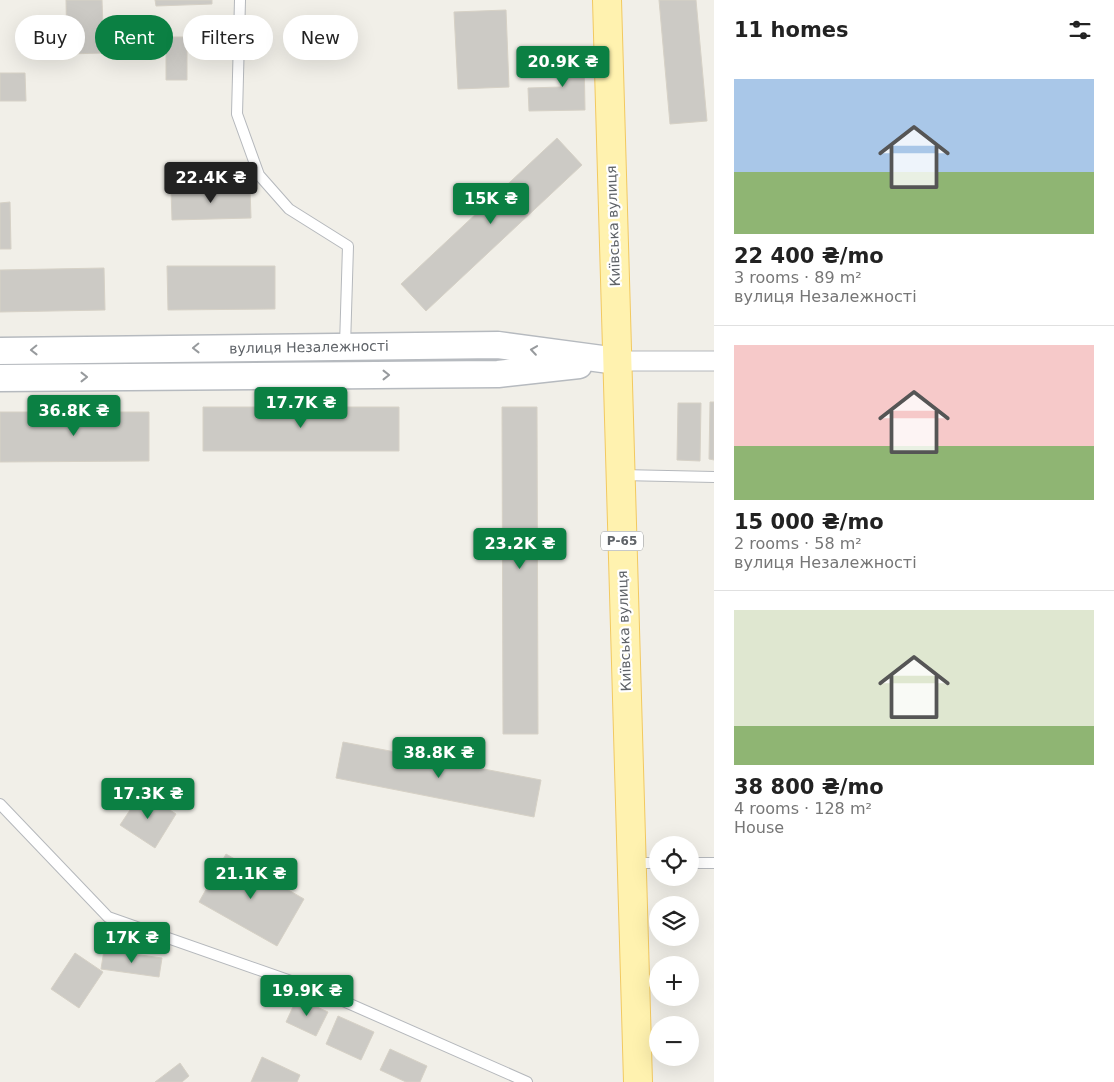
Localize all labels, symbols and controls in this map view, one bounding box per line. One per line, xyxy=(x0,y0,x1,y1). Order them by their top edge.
chip: Buy xyxy=(15,15,85,60)
chip: Rent xyxy=(95,15,173,60)
chip: Filters xyxy=(183,15,273,60)
chip: New xyxy=(283,15,358,60)
icon: filters xyxy=(1066,16,1094,44)
text: 11 homes xyxy=(734,18,849,42)
pin: 20.9K ₴ xyxy=(517,46,609,88)
text: 20.9K ₴ xyxy=(527,52,599,71)
icon: home xyxy=(869,112,959,202)
pin: 22.4K ₴ xyxy=(165,162,257,204)
street label: Київська вулиця xyxy=(603,165,623,287)
text: 22.4K ₴ xyxy=(175,168,247,187)
pin: 15K ₴ xyxy=(456,182,526,225)
text: 15K ₴ xyxy=(464,189,518,208)
text: 22 400 ₴/mo xyxy=(734,244,884,268)
text: 3 rooms · 89 m² xyxy=(734,268,862,287)
text: вулиця Незалежності xyxy=(734,287,917,306)
street label: вулиця Незалежності xyxy=(229,338,389,356)
one-way arrow xyxy=(192,343,200,354)
one-way arrow xyxy=(30,345,38,355)
one-way arrow xyxy=(529,345,538,355)
one-way arrow xyxy=(382,370,390,380)
one-way arrow xyxy=(80,372,88,382)
icon: home xyxy=(869,377,959,467)
pin: 17.7K ₴ xyxy=(255,386,347,429)
text: 17.7K ₴ xyxy=(265,393,337,412)
pin: 36.8K ₴ xyxy=(28,394,120,437)
text: 36.8K ₴ xyxy=(38,401,110,420)
text: 15 000 ₴/mo xyxy=(734,510,884,534)
pin: 23.2K ₴ xyxy=(474,528,566,570)
road number: Р-65 xyxy=(601,532,643,550)
text: 23.2K ₴ xyxy=(484,534,556,553)
text: 2 rooms · 58 m² xyxy=(734,534,862,553)
text: вулиця Незалежності xyxy=(734,553,917,572)
street label: Київська вулиця xyxy=(614,570,634,692)
icon: home xyxy=(869,642,959,732)
pin: 38.8K ₴ xyxy=(393,736,485,779)
text: 38.8K ₴ xyxy=(403,743,475,762)
text: 38 800 ₴/mo xyxy=(734,775,884,799)
pin: 17.3K ₴ xyxy=(102,778,194,820)
text: 17.3K ₴ xyxy=(112,784,184,803)
text: 4 rooms · 128 m² xyxy=(734,799,872,818)
text: House xyxy=(734,818,784,837)
map controls xyxy=(649,836,699,1066)
button: locate xyxy=(649,836,699,886)
pin: 21.1K ₴ xyxy=(205,858,297,900)
text: 21.1K ₴ xyxy=(215,864,287,883)
button: layers xyxy=(649,896,699,946)
pin: 17K ₴ xyxy=(97,922,167,964)
text: 17K ₴ xyxy=(105,928,159,947)
button: + xyxy=(649,956,699,1006)
pin: 19.9K ₴ xyxy=(261,974,353,1017)
text: 19.9K ₴ xyxy=(271,981,343,1000)
button: − xyxy=(649,1016,699,1066)

